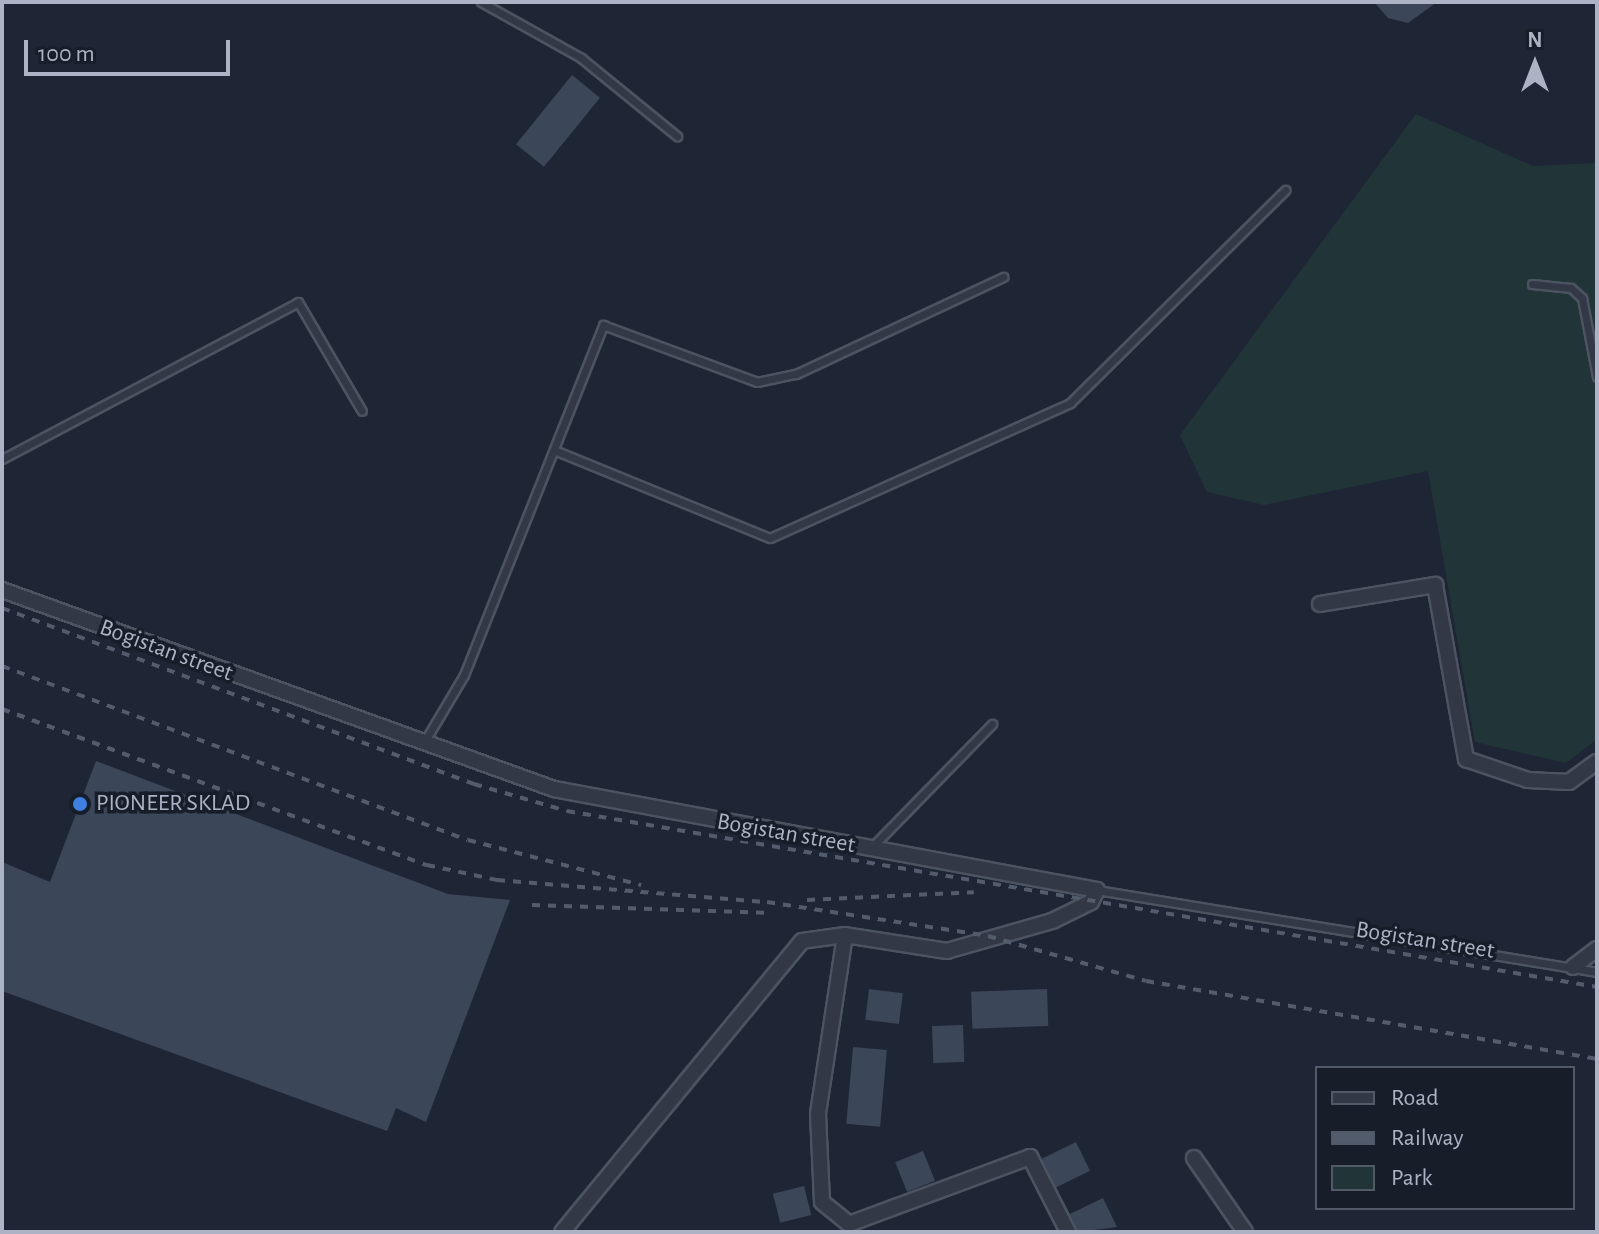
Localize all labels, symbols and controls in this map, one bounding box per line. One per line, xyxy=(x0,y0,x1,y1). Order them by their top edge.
scale bar xyxy=(28,24,234,74)
north arrow xyxy=(1495,24,1575,104)
text: N xyxy=(1527,29,1543,51)
text: 100 m xyxy=(38,42,95,66)
street label: Bogistan street xyxy=(95,614,237,688)
place label: PIONEER SKLAD xyxy=(96,790,250,818)
marker: PIONEER SKLAD xyxy=(71,795,89,813)
street label: Bogistan street xyxy=(715,808,857,860)
street label: Bogistan street xyxy=(1354,916,1496,966)
legend xyxy=(1315,1066,1575,1210)
text: Road xyxy=(1391,1086,1439,1110)
text: Railway xyxy=(1391,1126,1463,1150)
text: Park xyxy=(1391,1166,1432,1190)

